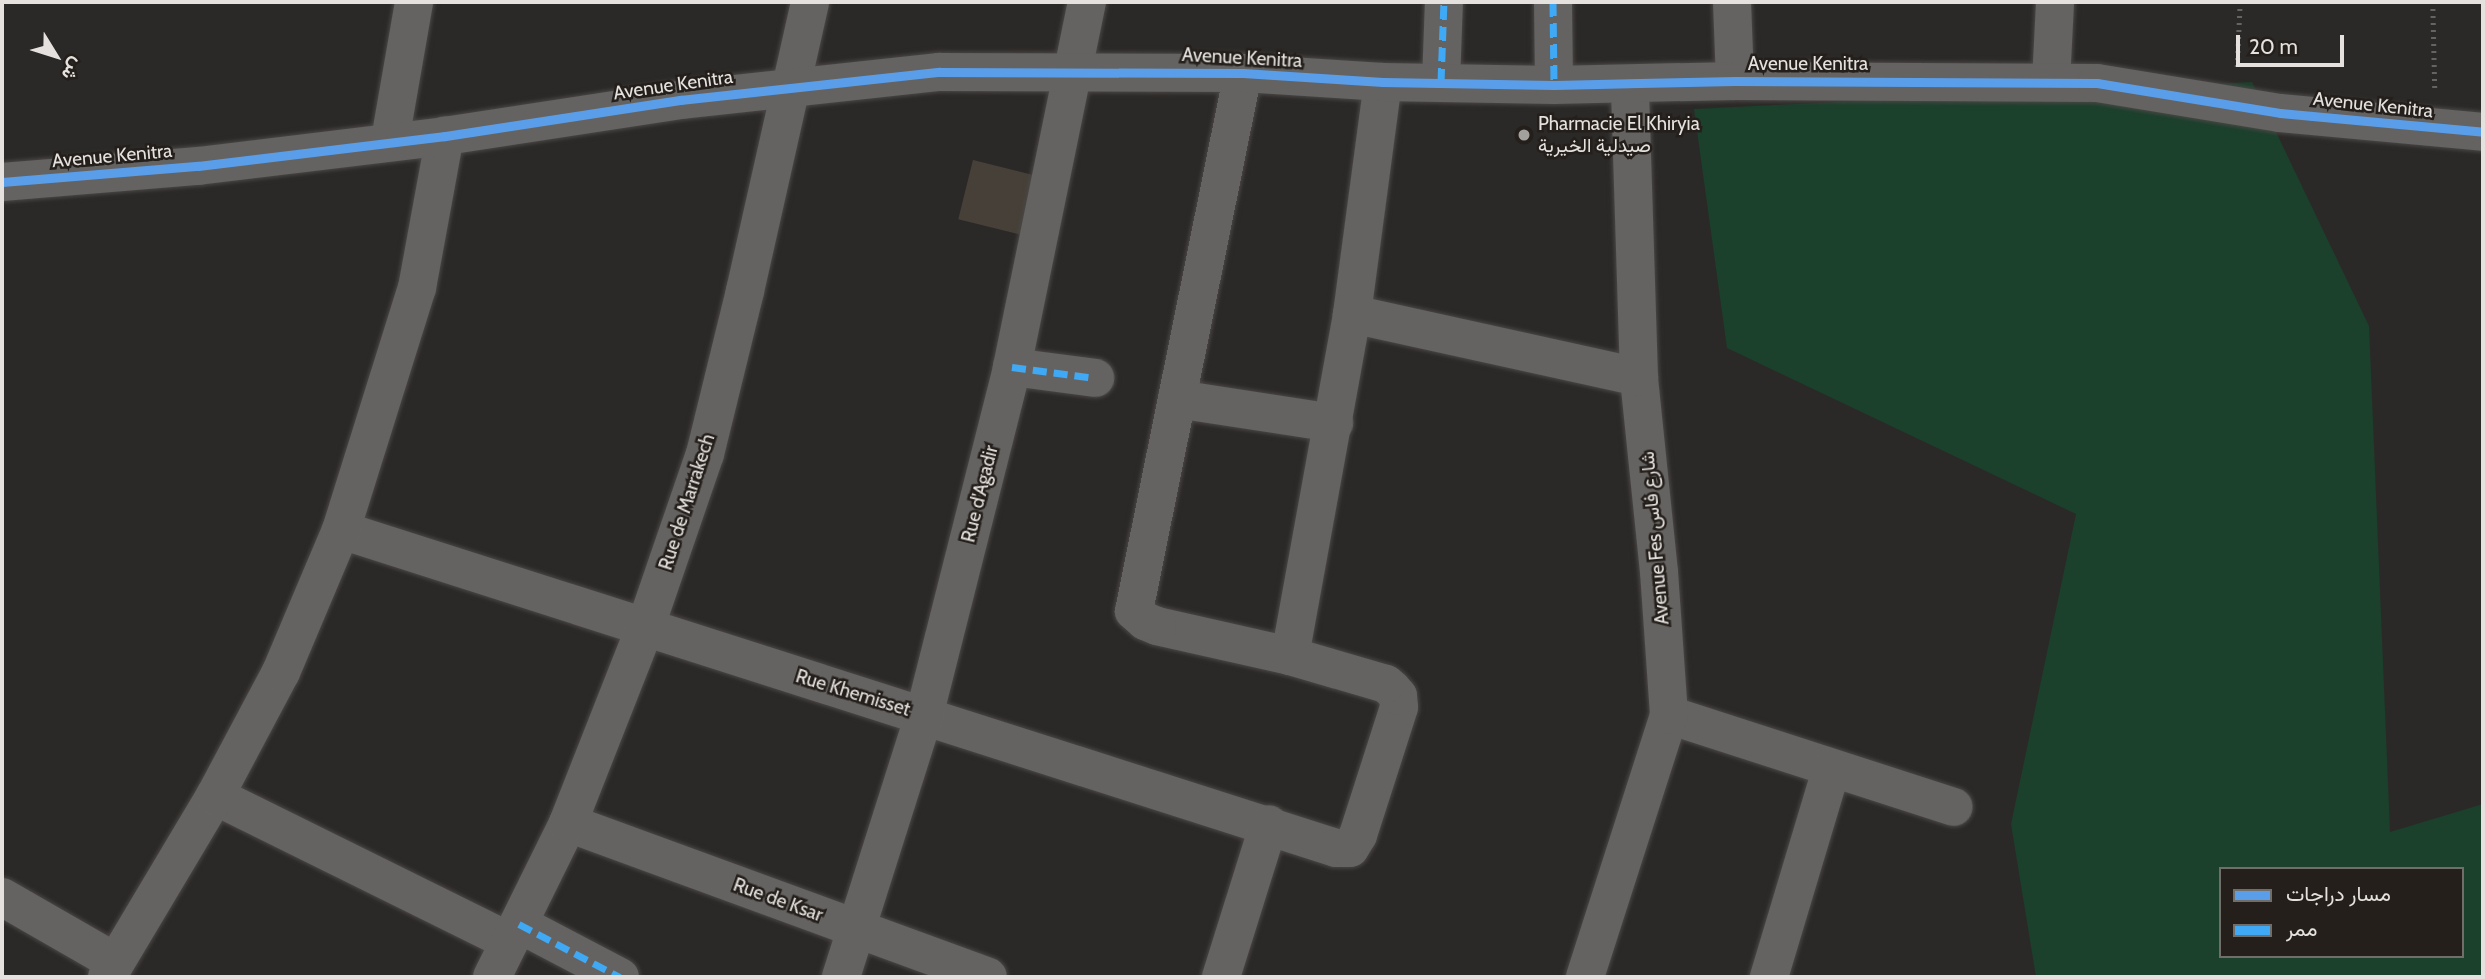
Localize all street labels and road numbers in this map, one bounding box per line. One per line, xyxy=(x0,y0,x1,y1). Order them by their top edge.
street label: Avenue Kenitra xyxy=(1181,43,1303,73)
street label: Avenue Kenitra xyxy=(1748,53,1868,75)
street label: Avenue Kenitra xyxy=(612,65,734,105)
street label: Avenue Kenitra xyxy=(2312,87,2434,123)
street label: Avenue Kenitra xyxy=(51,139,173,173)
street label: Rue de Marrakech xyxy=(654,431,720,573)
street label: Rue d'Agadir xyxy=(957,443,1003,545)
street label: Avenue Fes شارع فاس xyxy=(1636,450,1674,626)
street label: Rue Khemisset xyxy=(793,665,913,721)
street label: Rue de Ksar xyxy=(730,873,826,927)

